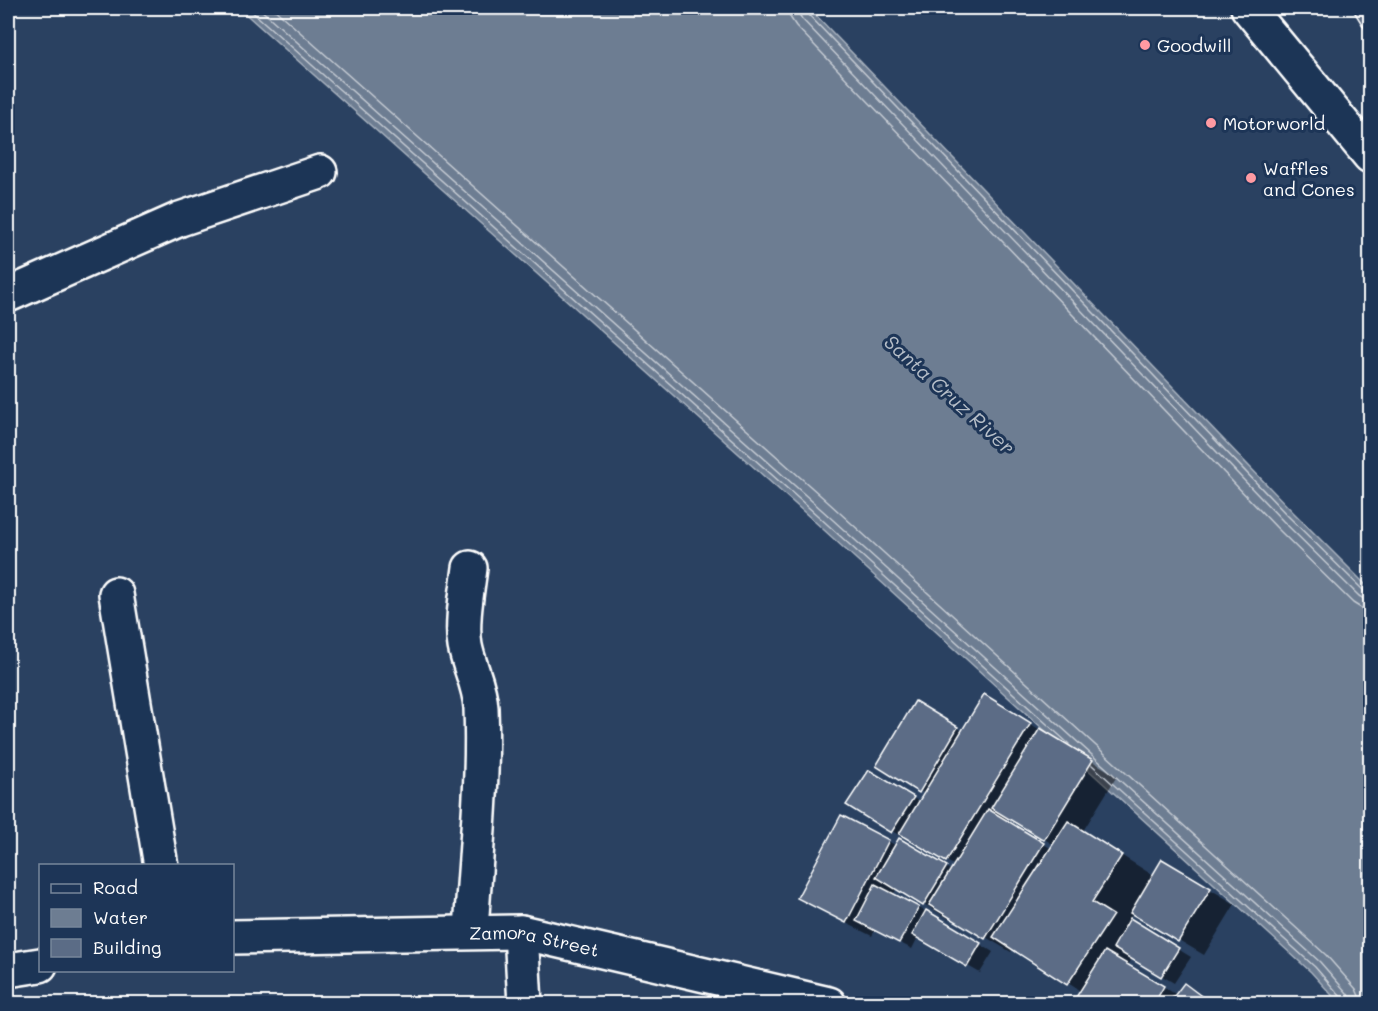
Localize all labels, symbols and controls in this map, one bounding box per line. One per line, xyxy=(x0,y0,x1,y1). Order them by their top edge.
place label: Goodwill xyxy=(1157,33,1232,57)
marker: Goodwill xyxy=(1138,38,1152,52)
place label: Motorworld xyxy=(1223,111,1325,135)
marker: Motorworld xyxy=(1204,116,1218,130)
place label: Waffles and Cones xyxy=(1263,156,1355,201)
marker: Waffles and Cones xyxy=(1244,171,1258,185)
water label: Santa Cruz River xyxy=(879,328,1021,460)
legend xyxy=(39,864,234,972)
text: Road xyxy=(93,875,138,899)
text: Water xyxy=(93,905,148,929)
street label: Zamora Street xyxy=(469,920,601,962)
text: Building xyxy=(93,935,161,959)

